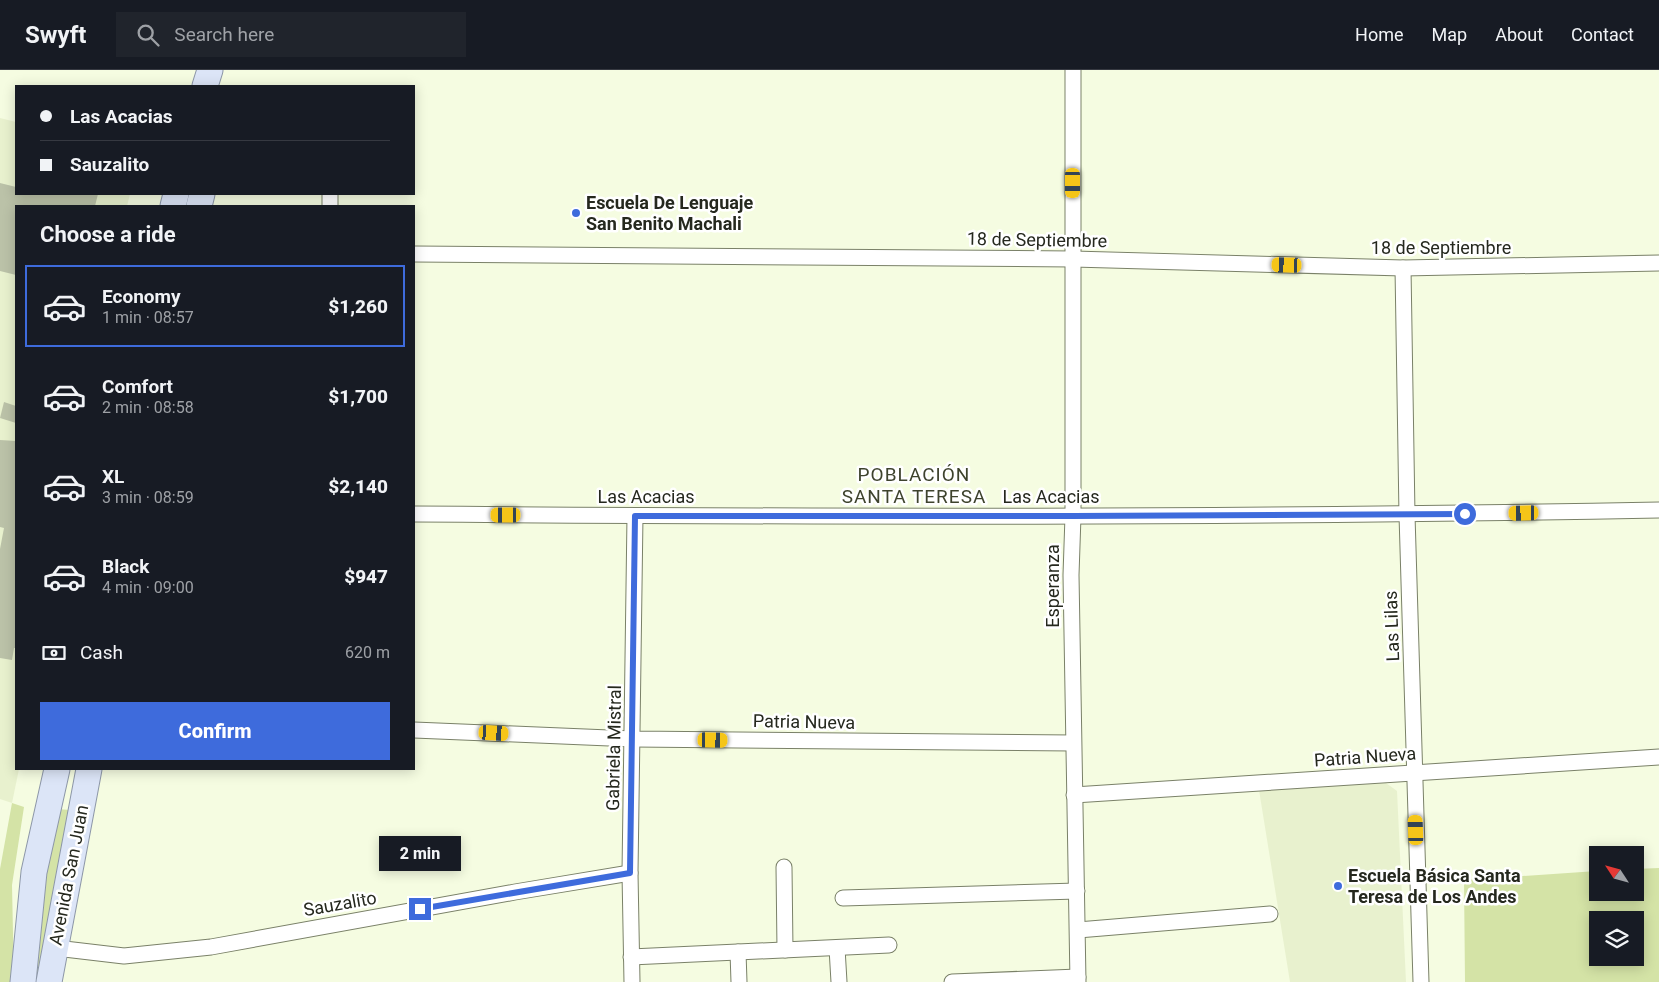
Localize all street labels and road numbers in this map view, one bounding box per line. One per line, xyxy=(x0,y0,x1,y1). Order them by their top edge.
street label: 18 de Septiembre xyxy=(967,228,1107,251)
street label: 18 de Septiembre xyxy=(1371,237,1511,258)
street label: Las Acacias xyxy=(597,486,695,507)
street label: Las Acacias xyxy=(1002,486,1100,507)
street label: Esperanza xyxy=(1042,544,1063,628)
street label: Las Lilas xyxy=(1380,590,1403,662)
street label: Gabriela Mistral xyxy=(602,685,625,811)
street label: Patria Nueva xyxy=(753,710,855,733)
street label: Patria Nueva xyxy=(1313,742,1417,771)
street label: Avenida San Juan xyxy=(45,803,92,947)
street label: Sauzalito xyxy=(302,887,378,920)

